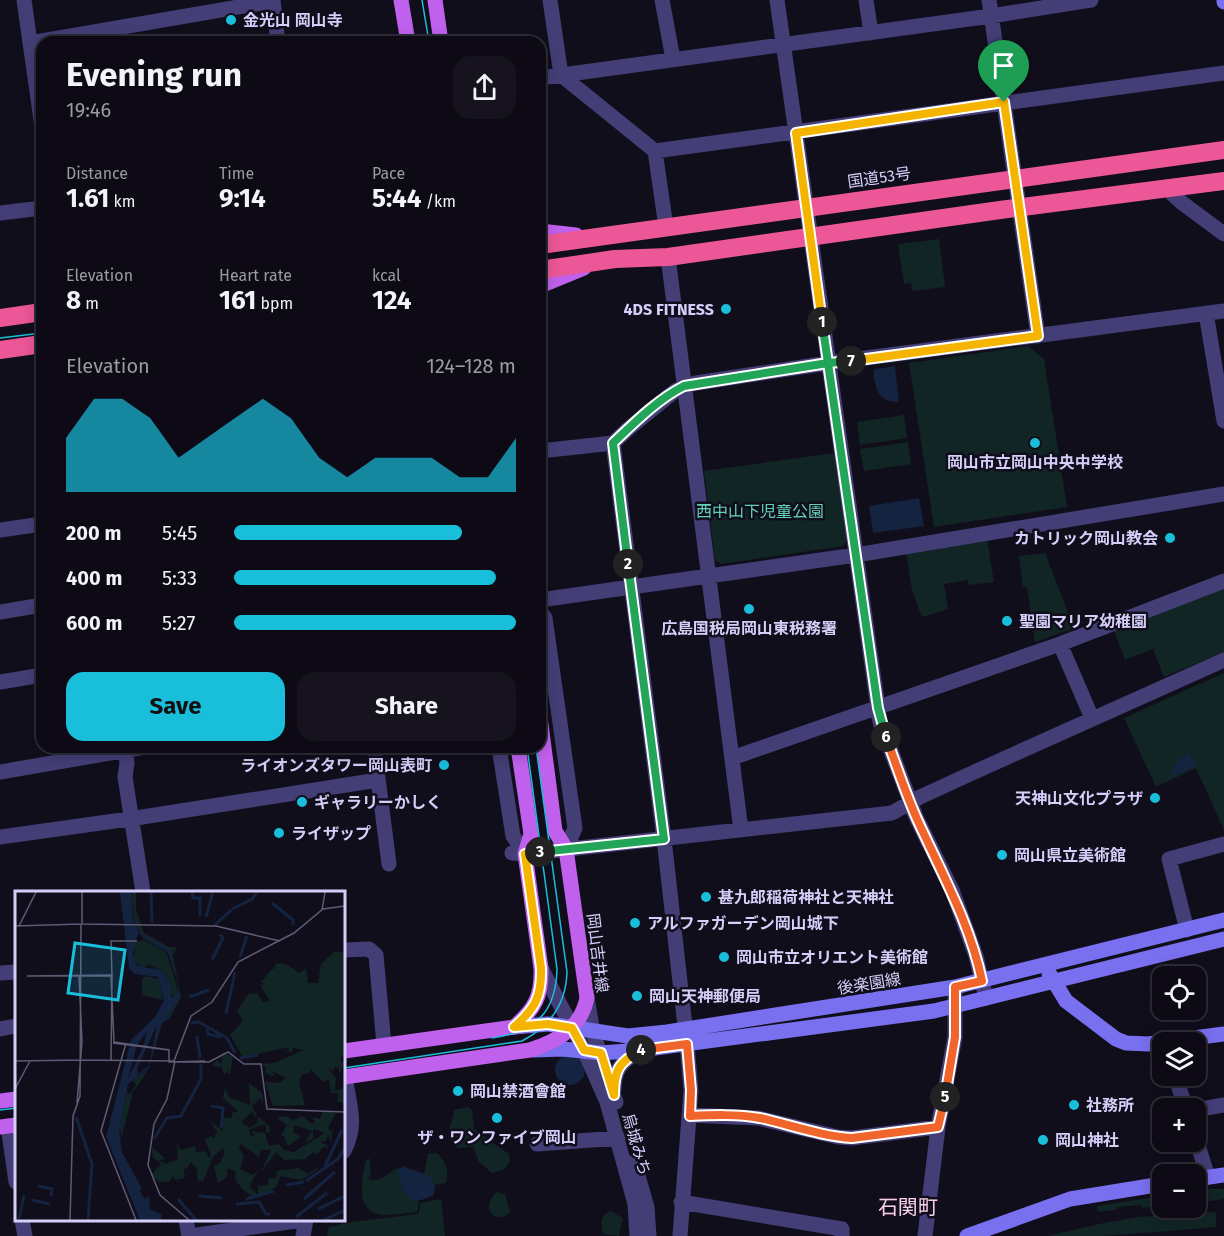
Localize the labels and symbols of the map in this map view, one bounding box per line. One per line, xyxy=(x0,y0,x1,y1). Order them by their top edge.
place label: 金光山 岡山寺 xyxy=(243,11,343,30)
marker: 金光山 岡山寺 xyxy=(224,13,238,27)
pin xyxy=(978,40,1029,102)
street label: 国道53号 xyxy=(846,164,912,191)
place label: 4DS FITNESS xyxy=(623,300,714,319)
marker: 4DS FITNESS xyxy=(719,302,733,316)
pin: 1 xyxy=(807,307,837,337)
pin: 7 xyxy=(836,346,866,376)
marker: 岡山市立岡山中央中学校 xyxy=(1028,436,1042,450)
place label: 岡山市立岡山中央中学校 xyxy=(947,453,1123,472)
park label: 西中山下児童公園 xyxy=(696,502,824,521)
place label: カトリック岡山教会 xyxy=(1014,529,1158,548)
marker: カトリック岡山教会 xyxy=(1163,531,1177,545)
pin: 2 xyxy=(613,549,643,579)
marker: 広島国税局岡山東税務署 xyxy=(742,602,756,616)
place label: 聖園マリア幼稚園 xyxy=(1019,612,1147,631)
marker: 聖園マリア幼稚園 xyxy=(1000,614,1014,628)
place label: 広島国税局岡山東税務署 xyxy=(661,619,837,638)
pin: 6 xyxy=(871,722,901,752)
place label: ライオンズタワー岡山表町 xyxy=(240,756,432,775)
marker: ライオンズタワー岡山表町 xyxy=(437,758,451,772)
place label: 天神山文化プラザ xyxy=(1015,789,1143,808)
marker: 天神山文化プラザ xyxy=(1148,791,1162,805)
place label: ギャラリーかしく xyxy=(314,793,442,812)
marker: ギャラリーかしく xyxy=(295,795,309,809)
place label: ライザップ xyxy=(291,824,371,843)
marker: ライザップ xyxy=(272,826,286,840)
pin: 3 xyxy=(525,837,555,867)
place label: 岡山県立美術館 xyxy=(1014,846,1126,865)
marker: 岡山県立美術館 xyxy=(995,848,1009,862)
place label: 甚九郎稲荷神社と天神社 xyxy=(718,888,894,907)
marker: 甚九郎稲荷神社と天神社 xyxy=(699,890,713,904)
inset map xyxy=(15,891,345,1221)
street label: 岡山吉井線 xyxy=(583,912,612,994)
place label: アルファガーデン岡山城下 xyxy=(647,914,839,933)
marker: アルファガーデン岡山城下 xyxy=(628,916,642,930)
place label: 岡山市立オリエント美術館 xyxy=(736,948,928,967)
marker: 岡山市立オリエント美術館 xyxy=(717,950,731,964)
street label: 後楽園線 xyxy=(836,969,902,998)
place label: 岡山天神郵便局 xyxy=(649,987,761,1006)
marker: 岡山天神郵便局 xyxy=(630,989,644,1003)
pin: 4 xyxy=(626,1035,656,1065)
place label: 岡山禁酒會館 xyxy=(470,1082,566,1101)
pin: 5 xyxy=(930,1082,960,1112)
marker: 岡山禁酒會館 xyxy=(451,1084,465,1098)
place label: 社務所 xyxy=(1086,1096,1134,1115)
marker: 社務所 xyxy=(1067,1098,1081,1112)
marker: ザ・ワンファイブ岡山 xyxy=(490,1111,504,1125)
street label: 烏城みち xyxy=(619,1111,654,1178)
place label: ザ・ワンファイブ岡山 xyxy=(417,1128,577,1147)
place label: 岡山神社 xyxy=(1055,1131,1119,1150)
marker: 岡山神社 xyxy=(1036,1133,1050,1147)
district label: 石関町 xyxy=(878,1195,938,1219)

